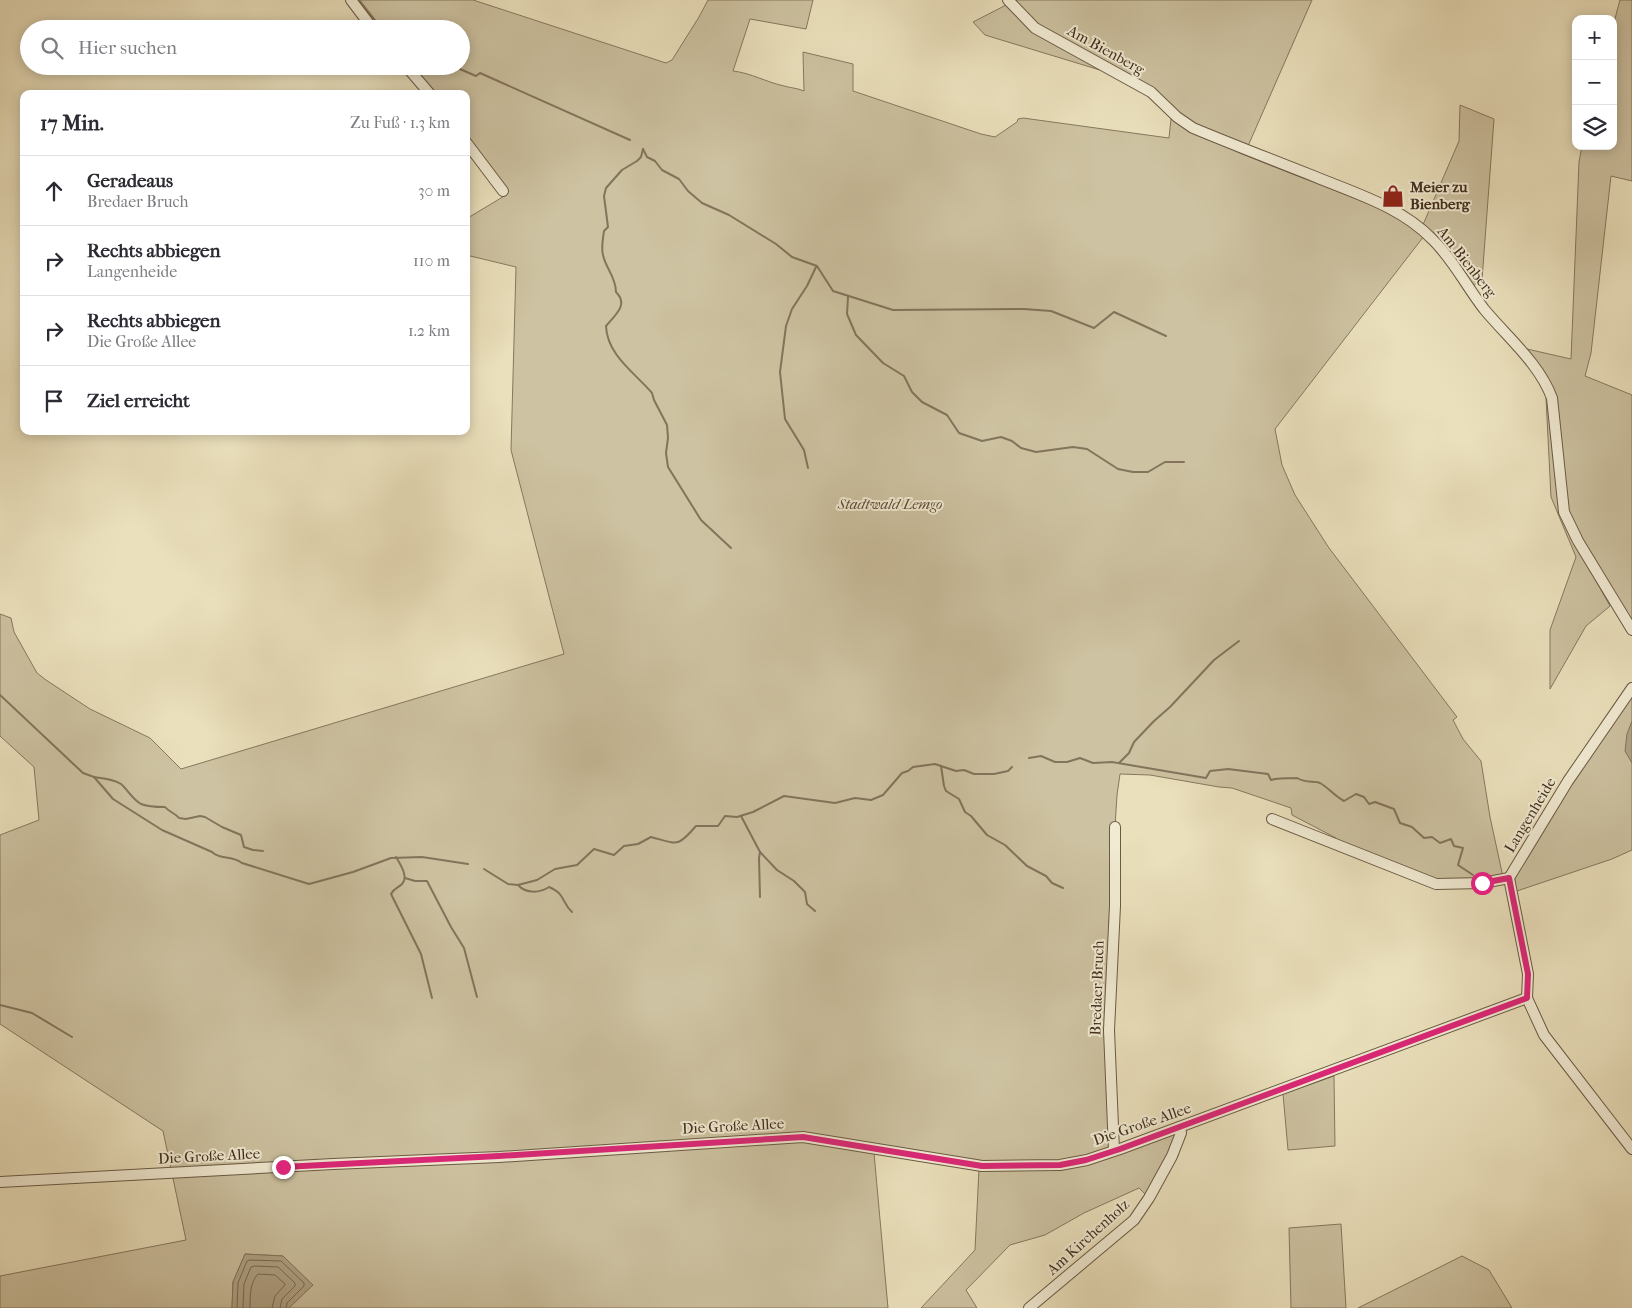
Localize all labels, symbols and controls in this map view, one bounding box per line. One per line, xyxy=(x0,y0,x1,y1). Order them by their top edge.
map controls xyxy=(1572,15,1617,150)
button: + xyxy=(1572,15,1617,60)
search box xyxy=(20,20,470,75)
street label: Am Bienberg xyxy=(1064,21,1148,79)
icon: search xyxy=(38,34,66,62)
text: Hier suchen xyxy=(78,37,177,59)
button: − xyxy=(1572,60,1617,105)
button: layers xyxy=(1572,105,1617,150)
text: 17 Min. xyxy=(40,111,104,135)
text: Zu Fuß · 1.3 km xyxy=(350,113,450,132)
text: Geradeaus xyxy=(87,170,173,192)
icon: ahead xyxy=(40,177,68,205)
place label: Meier zu Bienberg xyxy=(1409,178,1471,213)
text: 30 m xyxy=(418,181,450,200)
shop icon: Meier zu Bienberg xyxy=(1380,183,1406,209)
text: Bredaer Bruch xyxy=(87,192,189,211)
street label: Am Bienberg xyxy=(1433,222,1501,302)
text: Rechts abbiegen xyxy=(87,240,221,262)
icon: right xyxy=(40,247,68,275)
text: 110 m xyxy=(413,251,450,270)
text: Langenheide xyxy=(87,262,177,281)
text: Rechts abbiegen xyxy=(87,310,221,332)
icon: right xyxy=(40,317,68,345)
text: 1.2 km xyxy=(408,321,450,340)
text: Die Große Allee xyxy=(87,332,196,351)
icon: arrive xyxy=(40,387,68,415)
text: Ziel erreicht xyxy=(87,390,190,412)
park label: Stadtwald Lemgo xyxy=(837,495,942,513)
street label: Langenheide xyxy=(1501,774,1560,856)
route start xyxy=(1471,872,1494,895)
street label: Bredaer Bruch xyxy=(1086,940,1108,1036)
street label: Die Große Allee xyxy=(1091,1099,1194,1149)
street label: Die Große Allee xyxy=(681,1114,785,1138)
street label: Die Große Allee xyxy=(157,1144,261,1168)
route end xyxy=(272,1156,295,1179)
street label: Am Kirchenholz xyxy=(1042,1195,1133,1279)

